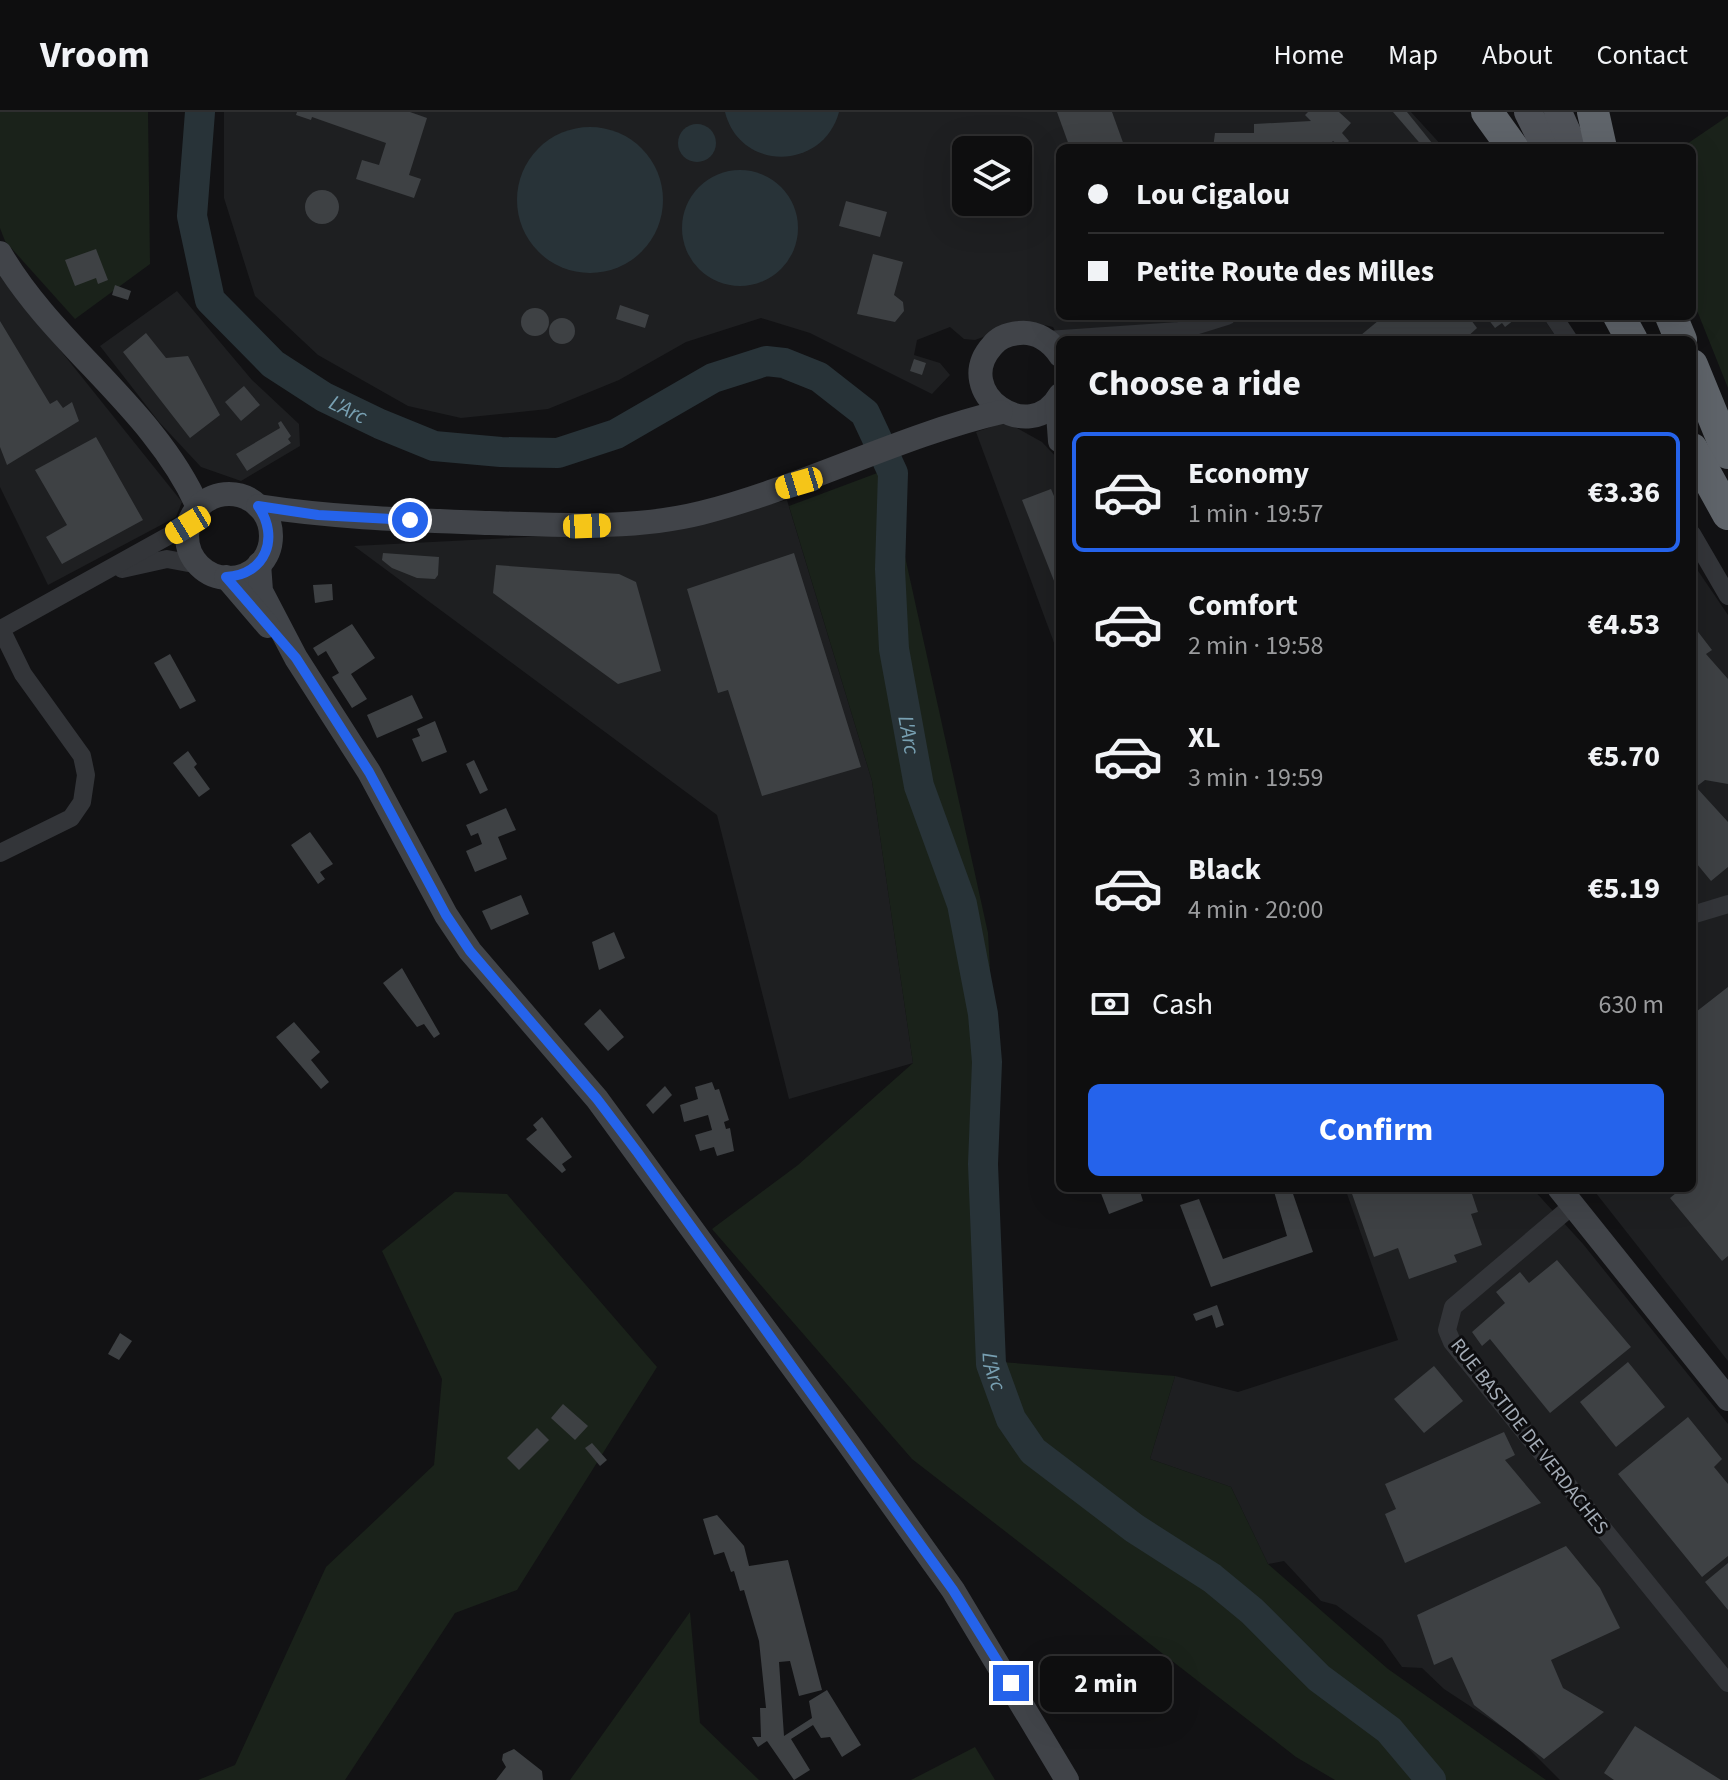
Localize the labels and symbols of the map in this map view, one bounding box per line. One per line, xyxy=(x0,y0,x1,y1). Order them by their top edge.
water label: L'Arc xyxy=(324,387,373,433)
car xyxy=(773,465,825,501)
car xyxy=(161,502,215,548)
route start xyxy=(392,502,428,538)
car xyxy=(563,513,611,539)
water label: L'Arc xyxy=(889,713,928,757)
street label: RUE BASTIDE DE VERDACHES xyxy=(1444,1333,1615,1541)
water label: L'Arc xyxy=(974,1352,1015,1396)
callout: 2 min xyxy=(1039,1655,1171,1711)
route end xyxy=(993,1665,1029,1701)

